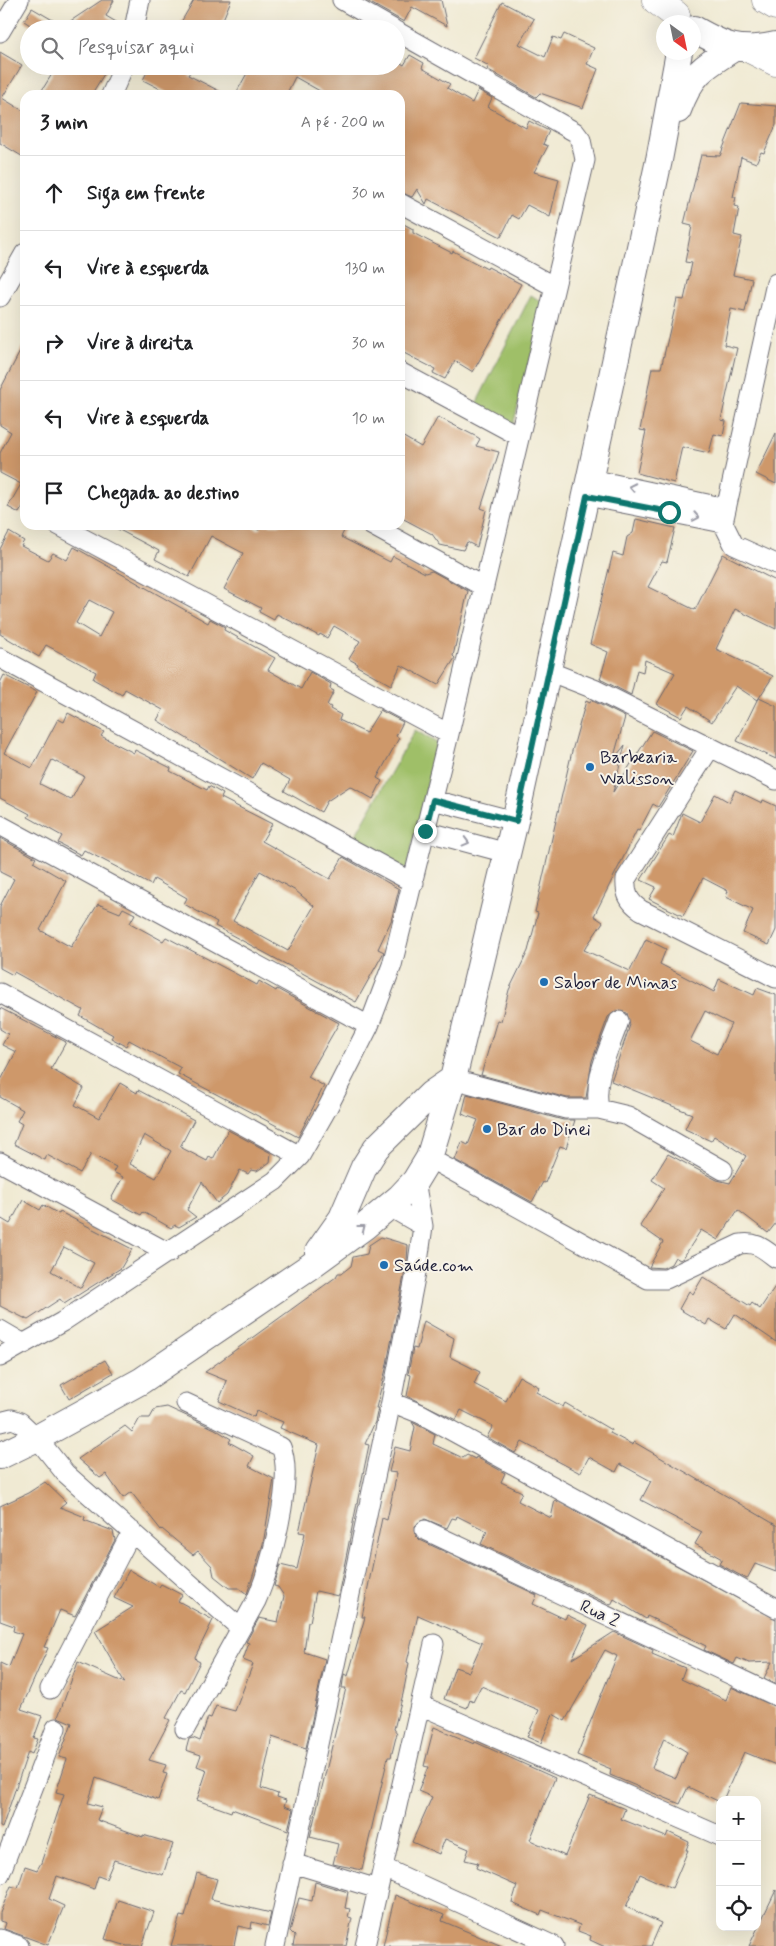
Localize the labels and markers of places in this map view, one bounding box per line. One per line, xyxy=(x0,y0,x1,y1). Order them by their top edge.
place label: Barbearia Walisson xyxy=(600,746,677,791)
marker: Barbearia Walisson xyxy=(584,761,596,773)
place label: Sabor de Minas xyxy=(554,971,677,995)
marker: Sabor de Minas xyxy=(538,976,550,988)
place label: Bar do Dinei xyxy=(497,1118,591,1142)
marker: Bar do Dinei xyxy=(481,1123,493,1135)
place label: Saúde.com xyxy=(394,1254,474,1278)
marker: Saúde.com xyxy=(378,1259,390,1271)

